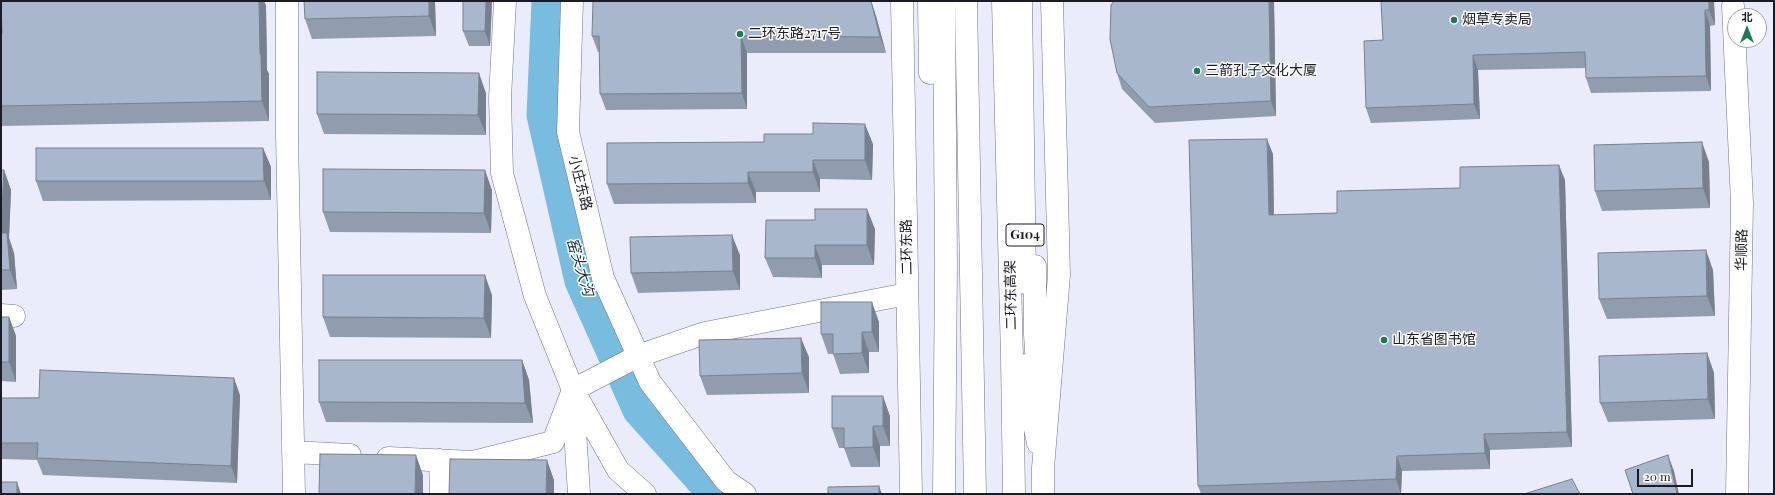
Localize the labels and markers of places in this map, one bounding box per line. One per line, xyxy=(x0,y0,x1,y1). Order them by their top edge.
place label: 烟草专卖局 xyxy=(1462,12,1532,28)
marker: 烟草专卖局 xyxy=(1449,15,1459,25)
place label: 二环东路2717号 xyxy=(748,26,841,42)
marker: 二环东路2717号 xyxy=(735,29,745,39)
place label: 三箭孔子文化大厦 xyxy=(1205,63,1317,79)
marker: 三箭孔子文化大厦 xyxy=(1192,66,1202,76)
place label: 山东省图书馆 xyxy=(1392,332,1476,348)
marker: 山东省图书馆 xyxy=(1379,335,1389,345)

